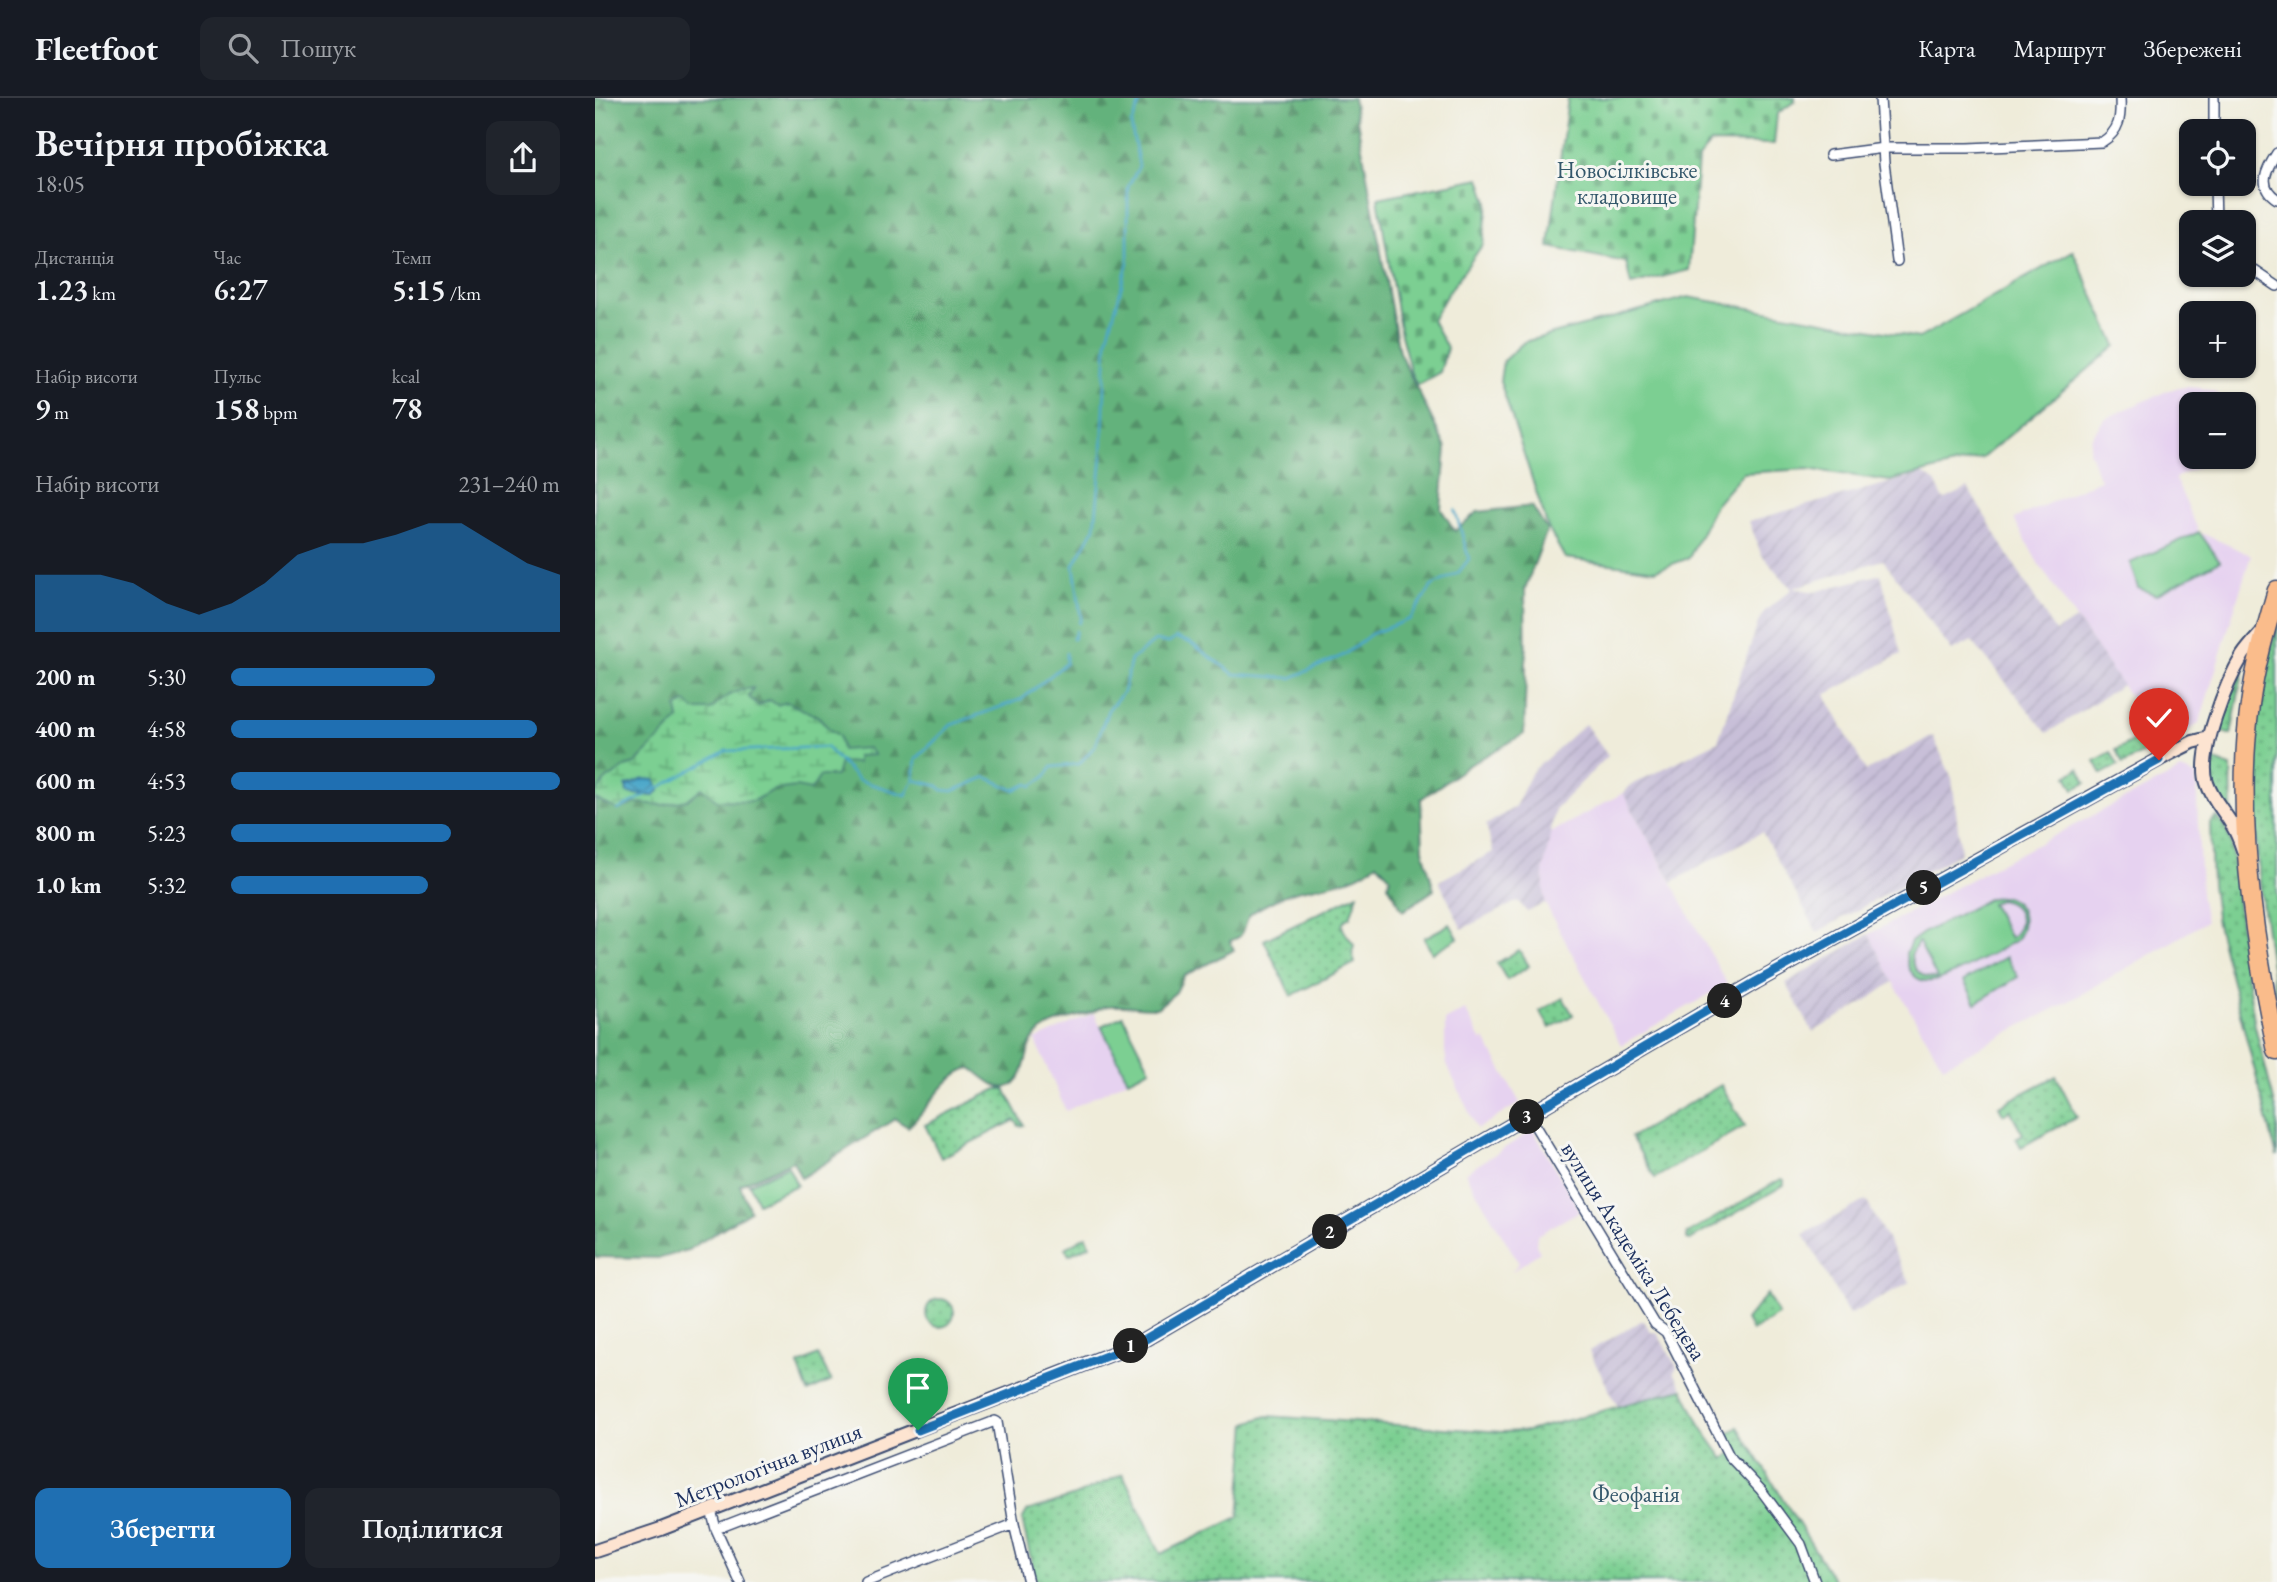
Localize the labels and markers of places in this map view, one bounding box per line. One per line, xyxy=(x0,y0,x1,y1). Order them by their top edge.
pin xyxy=(2129,688,2189,760)
pin: 5 xyxy=(1907,870,1941,906)
pin: 4 xyxy=(1707,984,1743,1018)
pin: 3 xyxy=(1509,1100,1545,1134)
pin: 2 xyxy=(1313,1214,1347,1250)
pin: 1 xyxy=(1113,1328,1149,1364)
pin xyxy=(888,1358,948,1430)

